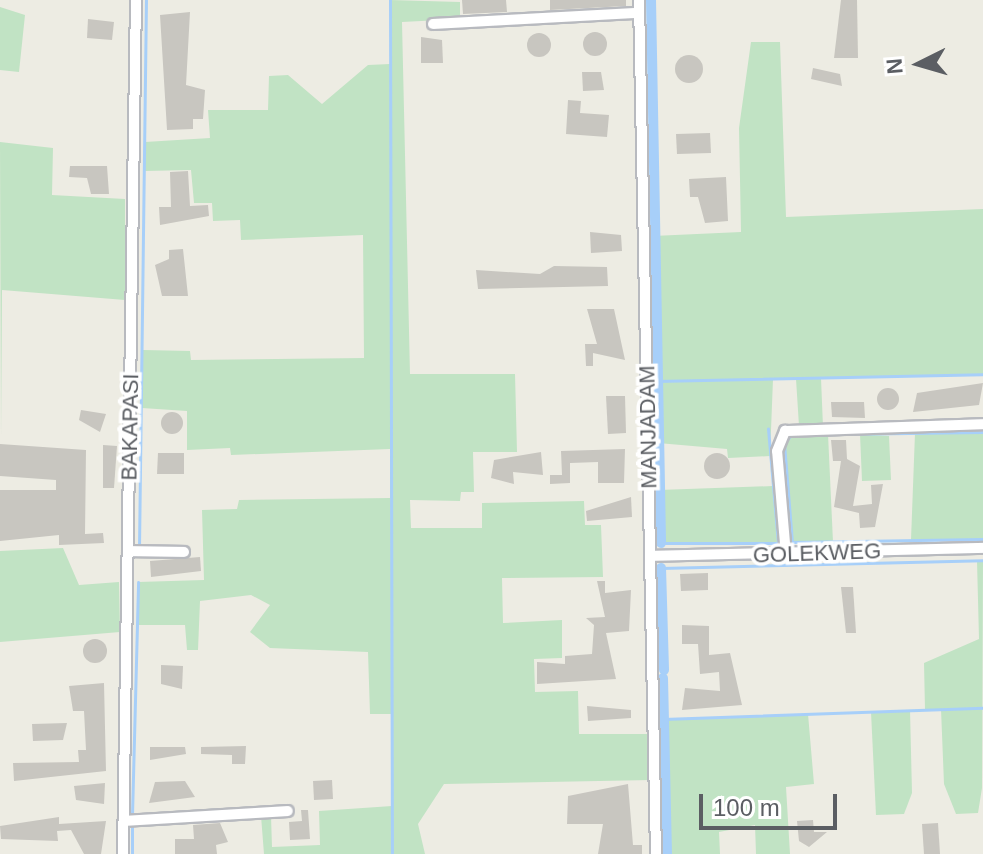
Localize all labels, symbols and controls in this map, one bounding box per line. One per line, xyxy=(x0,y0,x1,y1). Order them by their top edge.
north arrow xyxy=(879,24,959,104)
text: N xyxy=(881,57,908,75)
street label: MANJADAM xyxy=(634,365,662,489)
street label: BAKAPASI xyxy=(116,373,144,481)
street label: GOLEKWEG xyxy=(752,538,882,568)
scale bar xyxy=(703,778,841,828)
text: 100 m xyxy=(713,794,780,821)

